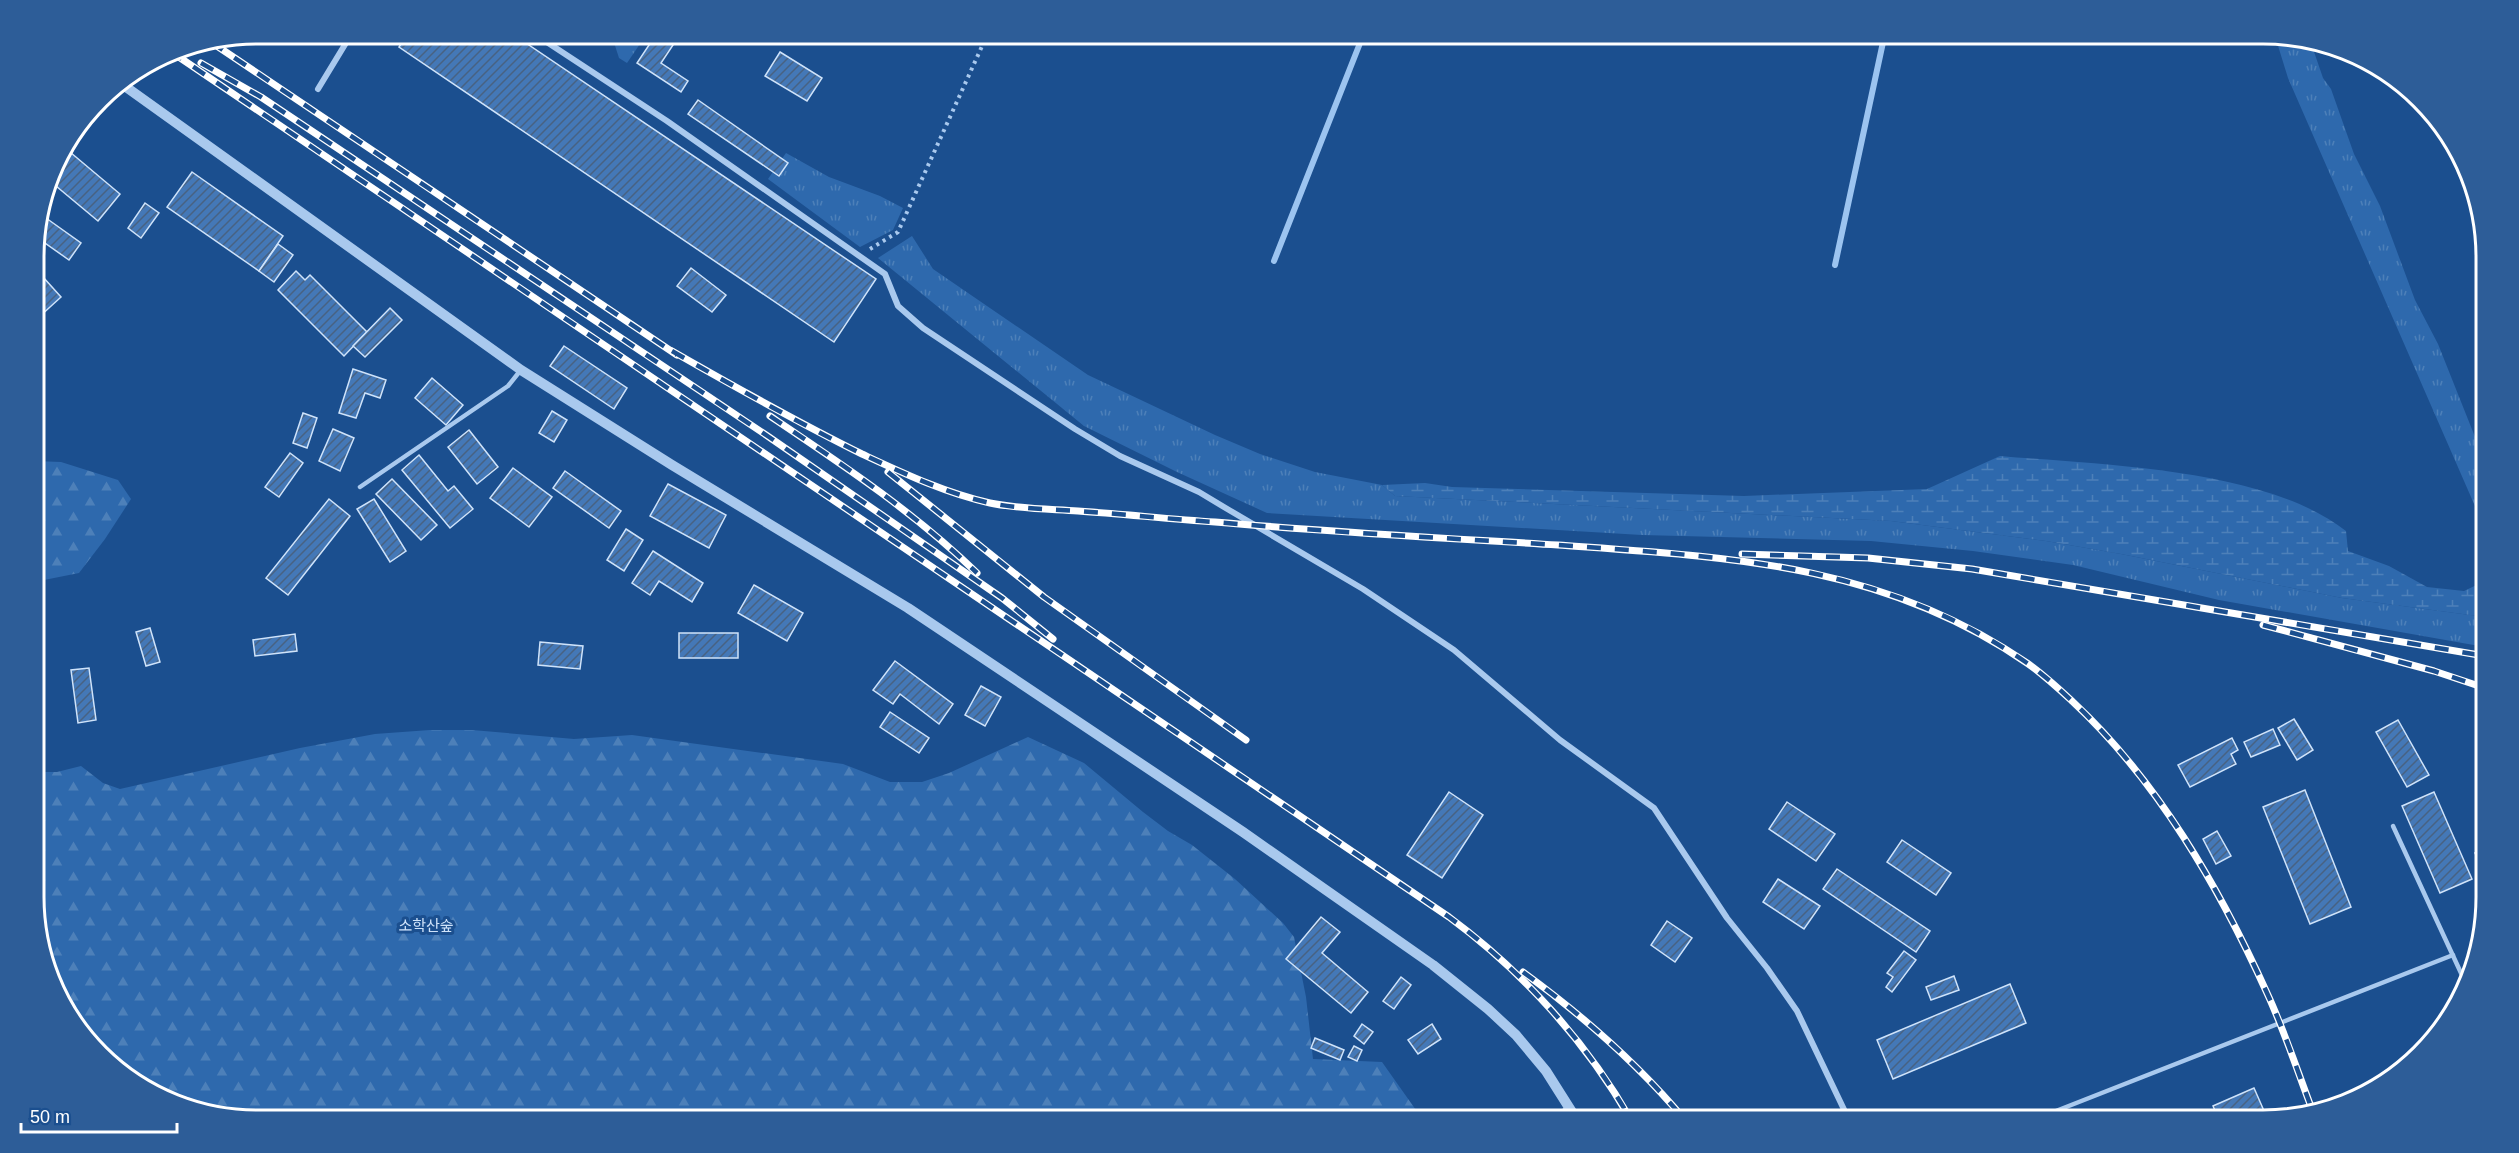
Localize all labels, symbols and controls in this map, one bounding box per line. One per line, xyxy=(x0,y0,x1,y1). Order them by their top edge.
park label: 소학산숲 xyxy=(398,917,454,934)
scale bar xyxy=(21,1096,177,1134)
text: 50 m xyxy=(30,1107,70,1127)

